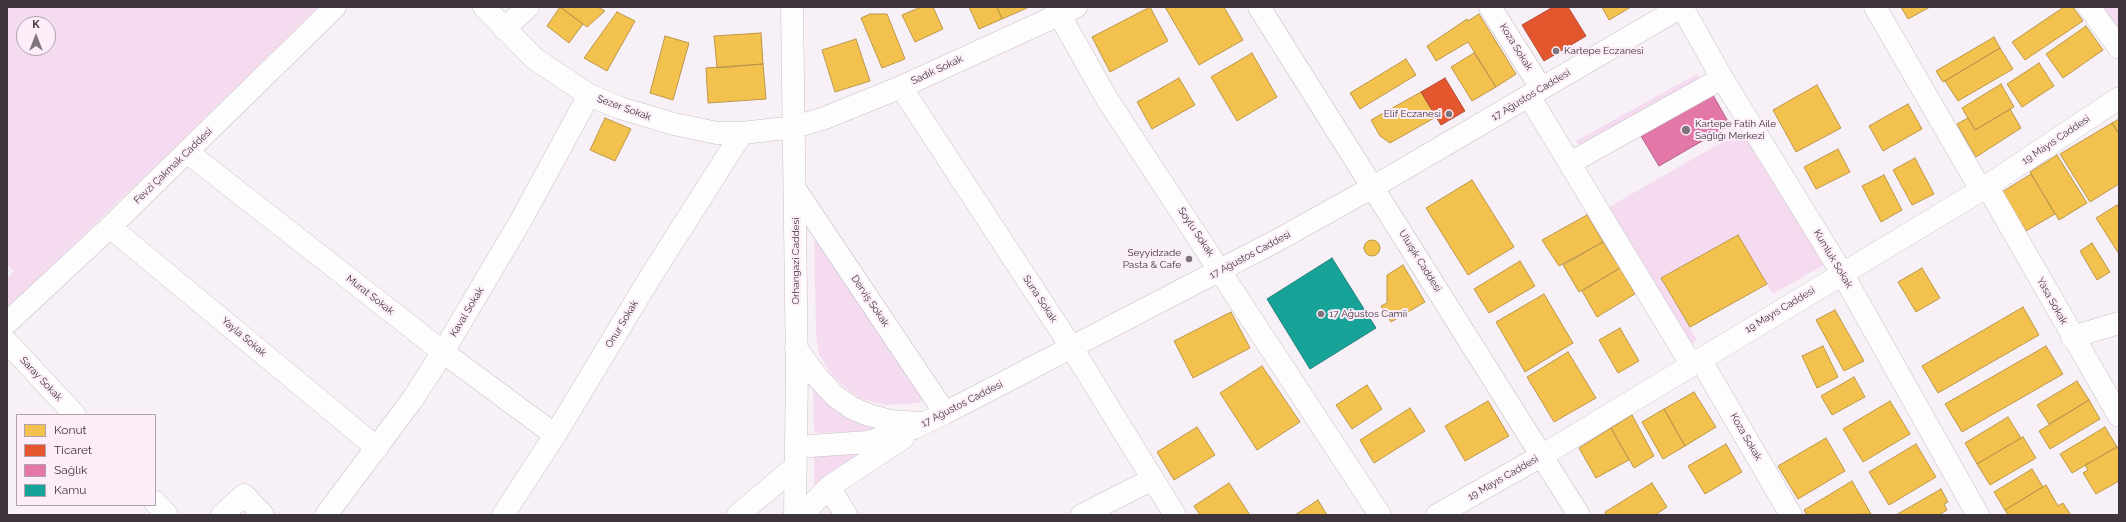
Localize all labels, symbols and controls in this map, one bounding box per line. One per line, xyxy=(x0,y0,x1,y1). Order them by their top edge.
north arrow xyxy=(16,16,56,56)
text: K xyxy=(32,18,40,31)
street label: Koza Sokak xyxy=(1497,21,1535,73)
place label: Kartepe Eczanesi xyxy=(1564,45,1644,57)
marker: Kartepe Eczanesi xyxy=(1551,46,1561,56)
street label: Sadık Sokak xyxy=(909,53,965,87)
street label: 17 Ağustos Caddesi xyxy=(1489,67,1573,123)
street label: Sezer Sokak xyxy=(595,93,653,123)
place label: Elif Eczanesi xyxy=(1384,108,1441,120)
marker: Elif Eczanesi xyxy=(1444,109,1454,119)
street label: 19 Mayıs Caddesi xyxy=(2020,113,2092,167)
place label: Kartepe Fatih Aile Sağlığı Merkezi xyxy=(1695,118,1776,142)
marker: Kartepe Fatih Aile Sağlığı Merkezi xyxy=(1680,124,1692,136)
street label: Fevzi Çakmak Caddesi xyxy=(131,126,215,206)
street label: Soylu Sokak xyxy=(1175,205,1217,259)
street label: Orhangazi Caddesi xyxy=(790,217,802,305)
street label: Uluışık Caddesi xyxy=(1396,228,1444,294)
street label: Kumluk Sokak xyxy=(1811,228,1855,290)
street label: 17 Ağustos Caddesi xyxy=(1207,229,1293,281)
place label: Seyyidzade Pasta & Cafe xyxy=(1123,247,1181,270)
marker: Seyyidzade Pasta & Cafe xyxy=(1184,254,1194,264)
street label: Murat Sokak xyxy=(344,273,396,317)
street label: Derviş Sokak xyxy=(848,273,892,329)
street label: Suna Sokak xyxy=(1020,273,1060,325)
street label: Yasa Sokak xyxy=(2034,275,2070,327)
street label: 19 Mayıs Caddesi xyxy=(1743,284,1817,336)
street label: Kaval Sokak xyxy=(448,285,486,339)
street label: Onur Sokak xyxy=(603,298,641,350)
place label: 17 Ağustos Camii xyxy=(1329,308,1407,320)
marker: 17 Ağustos Camii xyxy=(1316,309,1326,319)
street label: Yayla Sokak xyxy=(219,315,269,359)
street label: Saray Sokak xyxy=(17,354,65,404)
street label: 17 Ağustos Caddesi xyxy=(919,378,1005,430)
street label: Koza Sokak xyxy=(1728,411,1764,463)
legend xyxy=(16,414,156,506)
text: Konut xyxy=(54,423,87,437)
text: Ticaret xyxy=(54,443,92,457)
street label: 19 Mayıs Caddesi xyxy=(1466,453,1540,503)
text: Sağlık xyxy=(54,463,87,477)
text: Kamu xyxy=(54,483,86,497)

